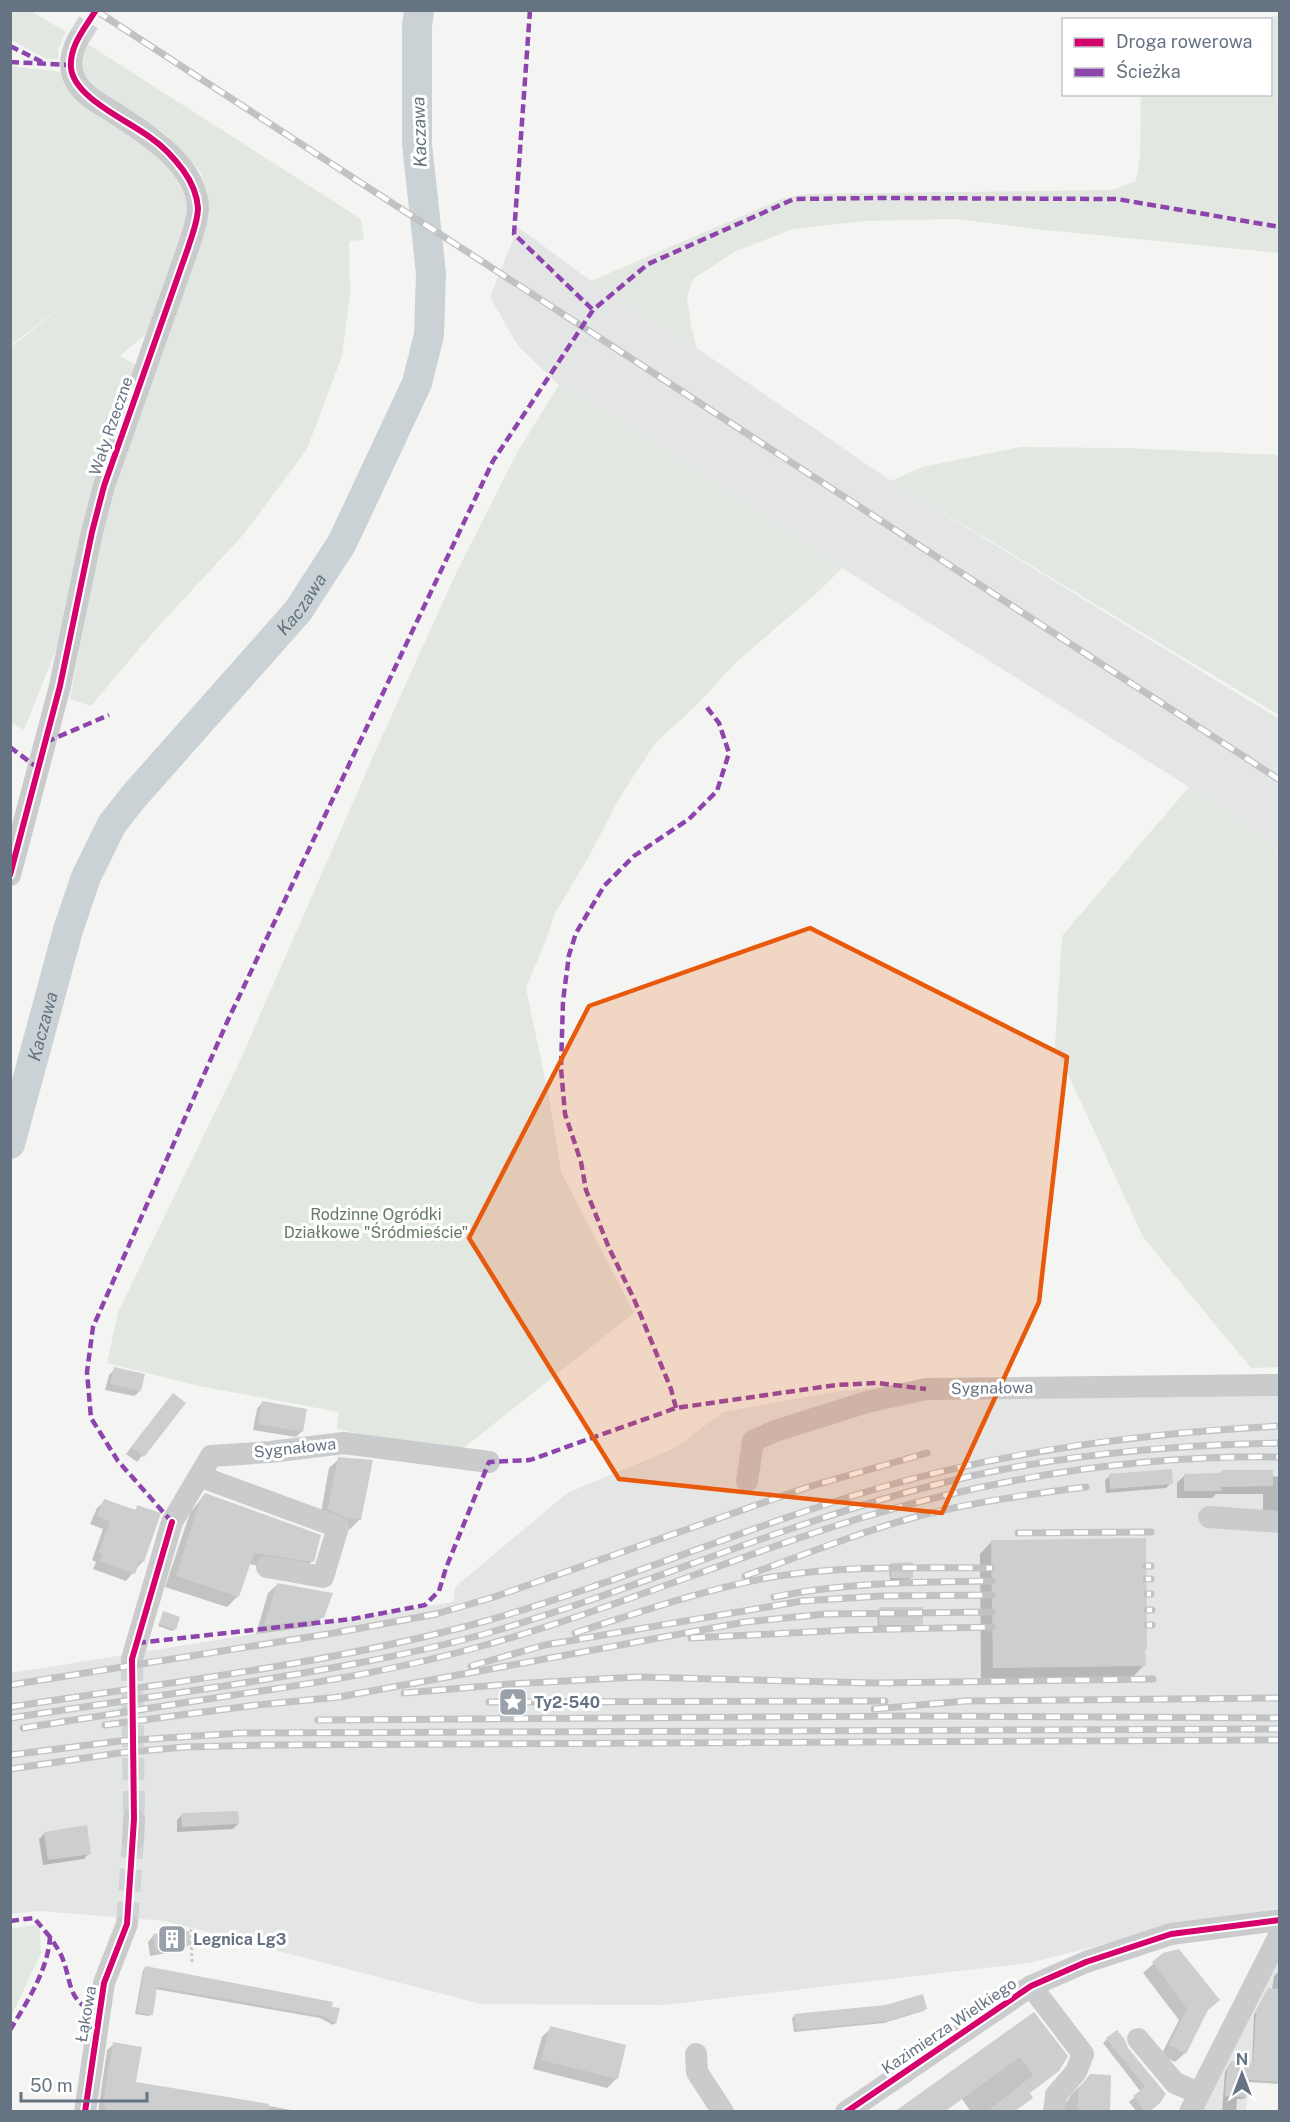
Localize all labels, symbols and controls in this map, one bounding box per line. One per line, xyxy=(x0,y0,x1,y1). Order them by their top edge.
legend xyxy=(1062,18,1272,96)
text: Droga rowerowa xyxy=(1116,31,1252,52)
text: Ścieżka xyxy=(1116,60,1181,82)
water label: Kaczawa xyxy=(407,96,431,168)
street label: Wały Rzeczne xyxy=(85,374,137,478)
water label: Kaczawa xyxy=(272,569,330,639)
water label: Kaczawa xyxy=(23,989,61,1063)
park label: Rodzinne Ogródki Działkowe "Śródmieście" xyxy=(284,1205,468,1242)
street label: Sygnałowa xyxy=(951,1378,1033,1398)
street label: Sygnałowa xyxy=(253,1434,337,1462)
place icon: Ty2-540 xyxy=(497,1686,529,1718)
place label: Ty2-540 xyxy=(534,1693,600,1712)
building icon: Legnica Lg3 xyxy=(156,1923,188,1955)
place label: Legnica Lg3 xyxy=(193,1930,286,1949)
street label: Kazimierza Wielkiego xyxy=(878,1974,1020,2078)
street label: Łąkowa xyxy=(72,1984,100,2044)
north arrow xyxy=(1212,2044,1272,2104)
text: N xyxy=(1236,2050,1248,2069)
scale bar xyxy=(21,2065,147,2103)
text: 50 m xyxy=(30,2075,73,2096)

